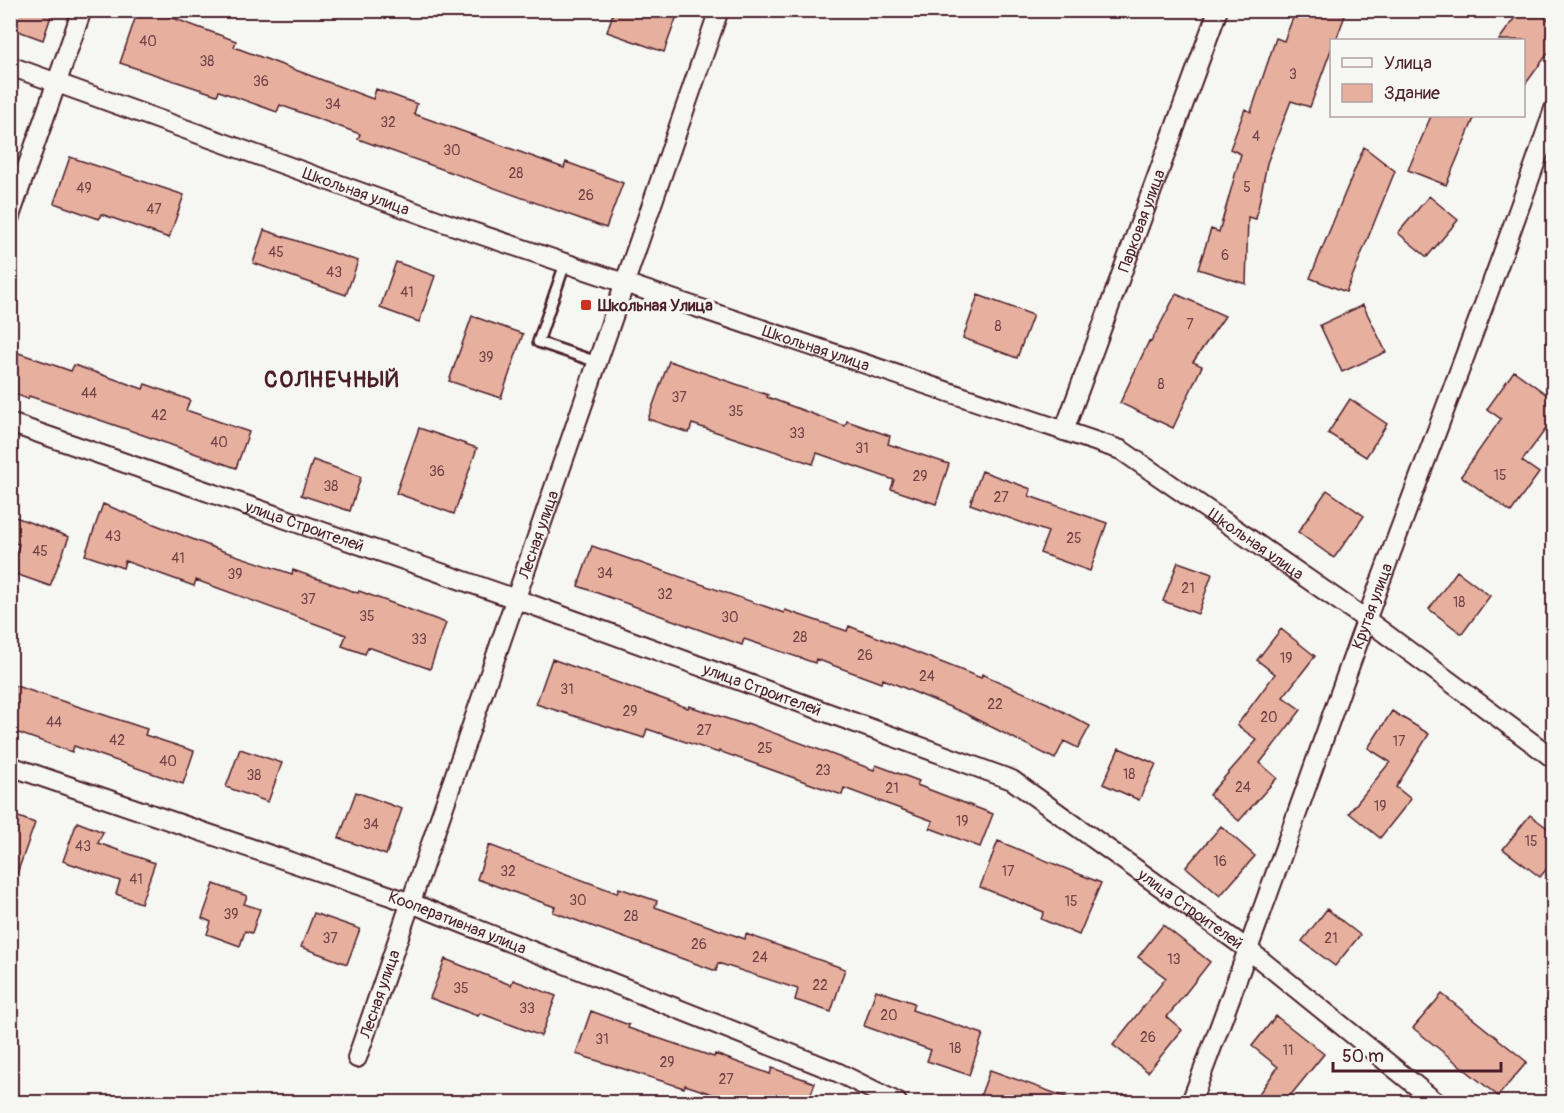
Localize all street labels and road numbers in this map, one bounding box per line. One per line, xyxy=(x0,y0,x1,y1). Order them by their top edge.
street label: Школьная улица xyxy=(300,163,412,220)
street label: Парковая улица xyxy=(1114,167,1170,275)
street label: Школьная улица xyxy=(760,321,872,376)
street label: Лесная улица xyxy=(514,488,563,582)
street label: улица Строителей xyxy=(241,496,366,556)
street label: Школьная улица xyxy=(1204,504,1308,584)
street label: Крутая улица xyxy=(1348,560,1397,652)
street label: улица Строителей xyxy=(699,659,824,721)
street label: улица Строителей xyxy=(1133,864,1247,954)
street label: Кооперативная улица xyxy=(386,887,529,959)
street label: Лесная улица xyxy=(355,947,405,1042)

